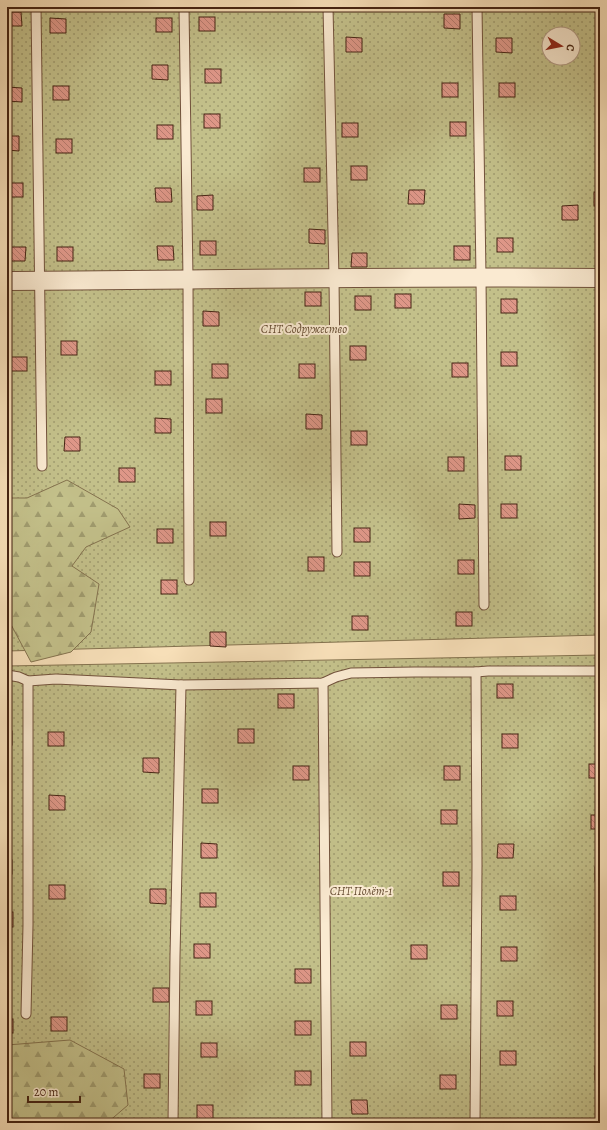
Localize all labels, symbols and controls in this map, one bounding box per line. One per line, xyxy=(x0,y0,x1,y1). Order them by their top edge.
north arrow xyxy=(541,26,581,66)
text: С xyxy=(562,43,578,53)
park label: СНТ Содружество xyxy=(261,321,347,337)
park label: СНТ Полёт-1 xyxy=(330,883,392,899)
scale bar xyxy=(28,1078,80,1104)
text: 20 m xyxy=(34,1084,58,1100)

